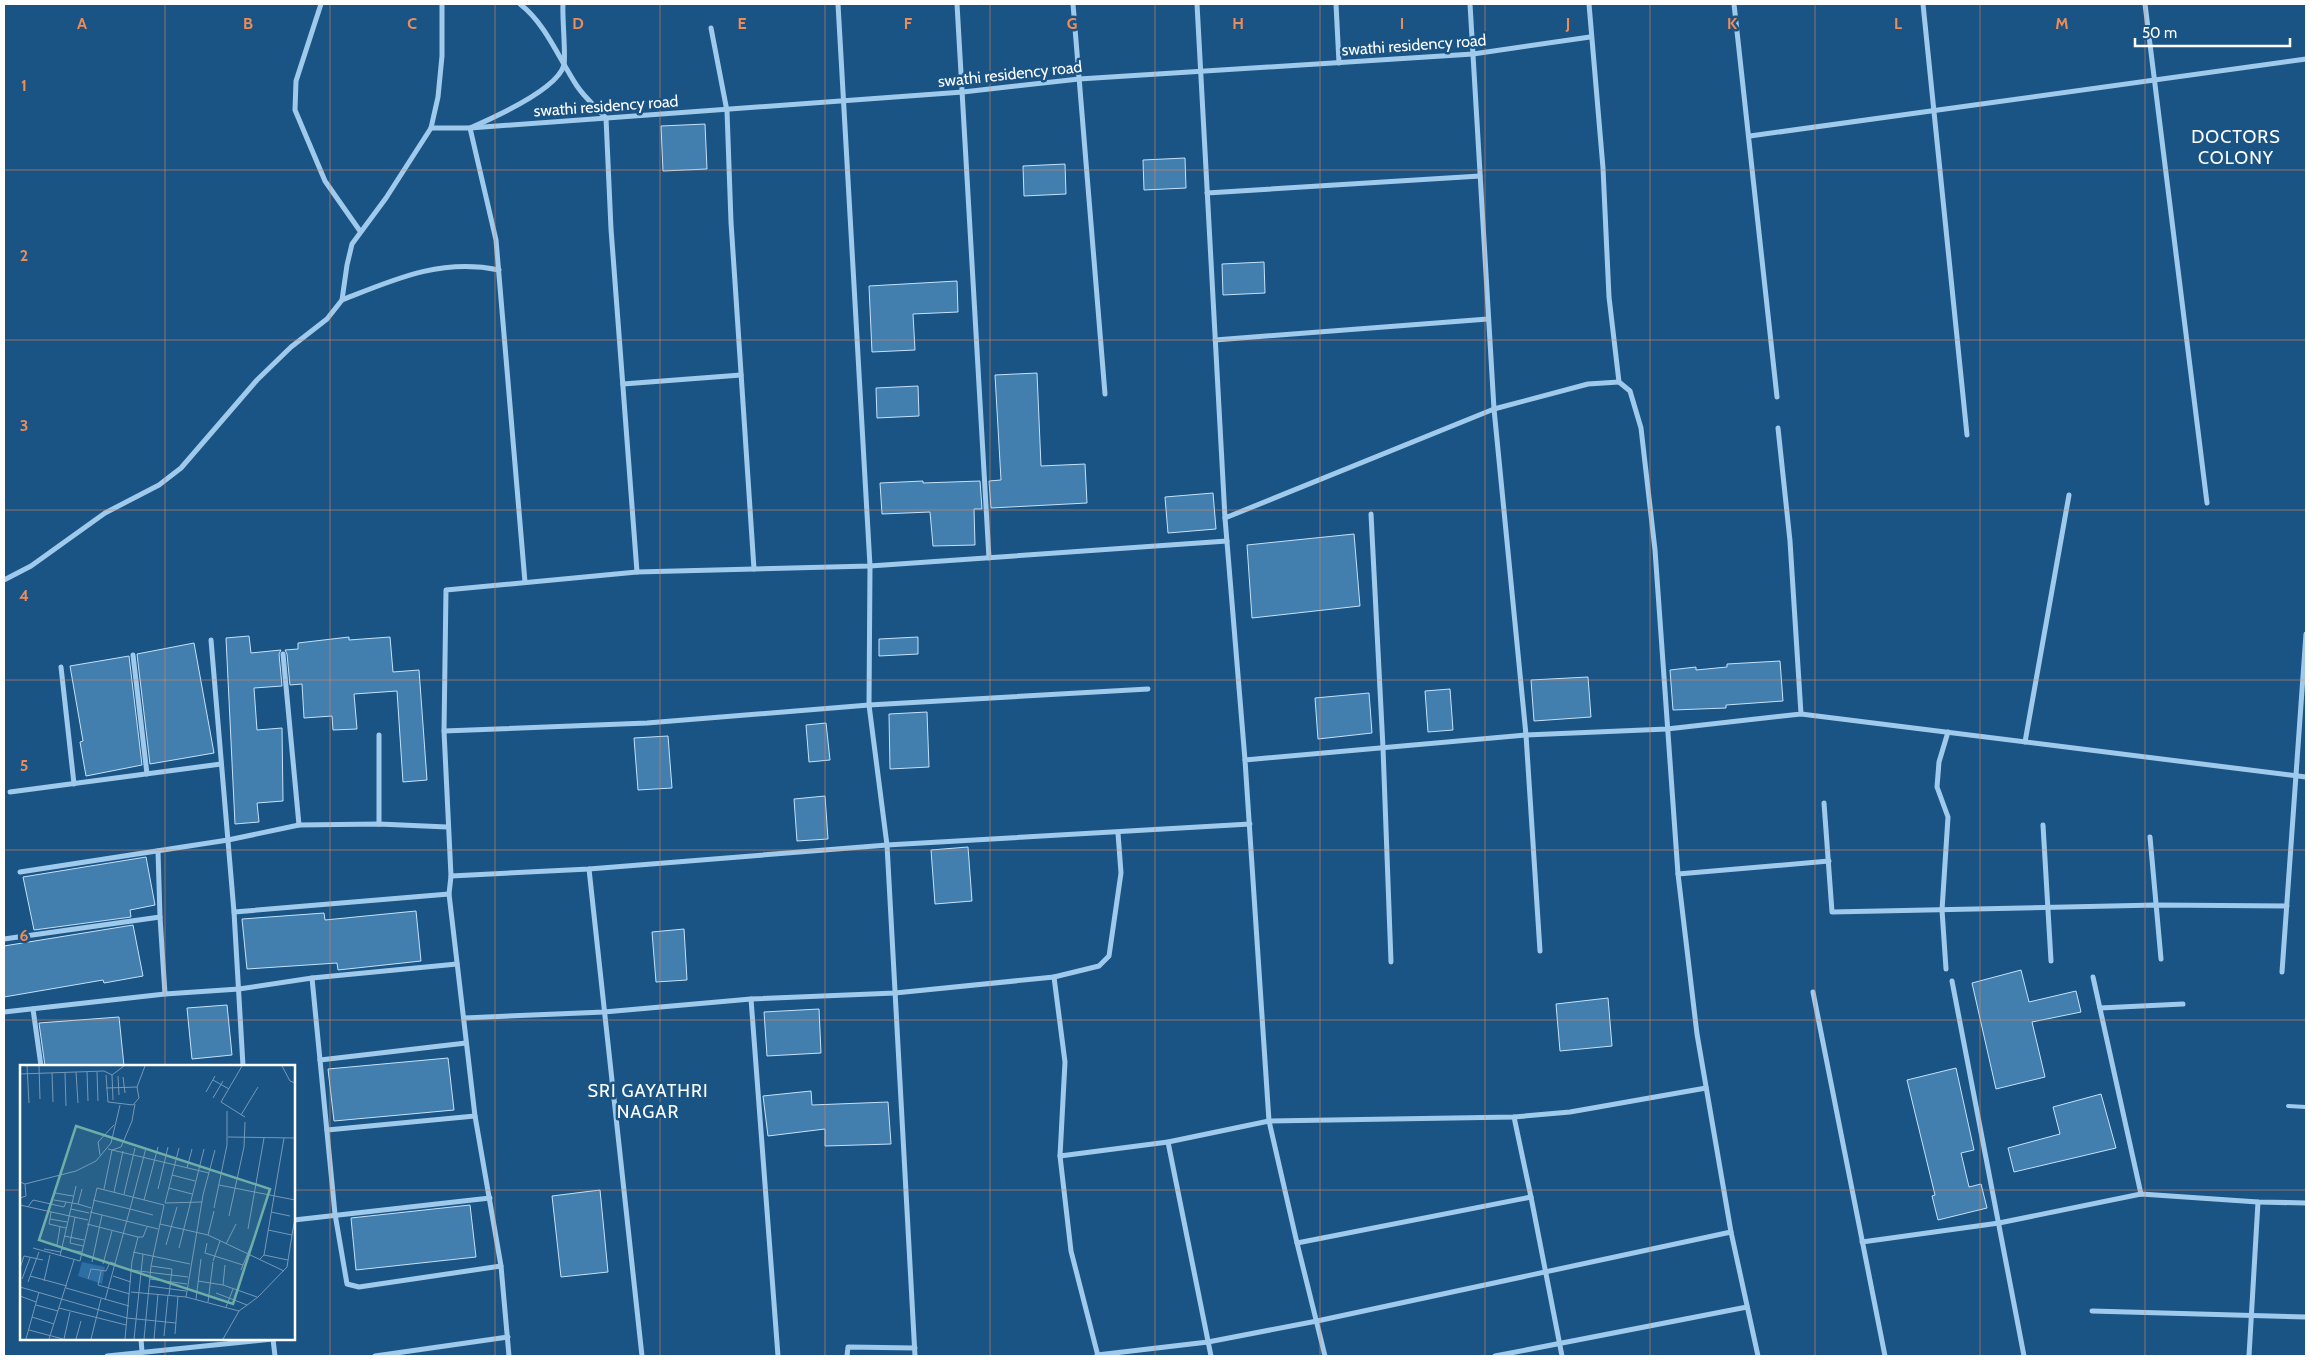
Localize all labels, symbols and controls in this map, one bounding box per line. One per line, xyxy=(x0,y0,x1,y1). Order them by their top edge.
text: A xyxy=(77,14,87,33)
text: B xyxy=(243,14,253,33)
text: C xyxy=(407,14,417,33)
text: D xyxy=(572,14,584,33)
text: E xyxy=(737,14,747,33)
text: F xyxy=(904,14,913,33)
text: G xyxy=(1067,14,1077,33)
text: H xyxy=(1232,14,1244,33)
text: I xyxy=(1400,14,1404,33)
text: J xyxy=(1565,14,1570,33)
text: K xyxy=(1727,14,1737,33)
text: L xyxy=(1894,14,1902,33)
text: M xyxy=(2055,14,2069,33)
scale bar xyxy=(2135,15,2290,47)
text: 50 m xyxy=(2142,24,2177,42)
street label: swathi residency road xyxy=(1341,30,1487,60)
street label: swathi residency road xyxy=(937,57,1083,91)
text: 1 xyxy=(21,76,27,95)
street label: swathi residency road xyxy=(533,91,679,121)
district label: DOCTORS COLONY xyxy=(2191,126,2281,169)
text: 2 xyxy=(20,246,28,265)
text: 3 xyxy=(20,416,28,435)
text: 4 xyxy=(19,586,29,605)
text: 5 xyxy=(20,756,28,775)
text: 6 xyxy=(20,926,29,945)
inset map xyxy=(20,1065,295,1340)
district label: SRI GAYATHRI NAGAR xyxy=(588,1080,708,1123)

